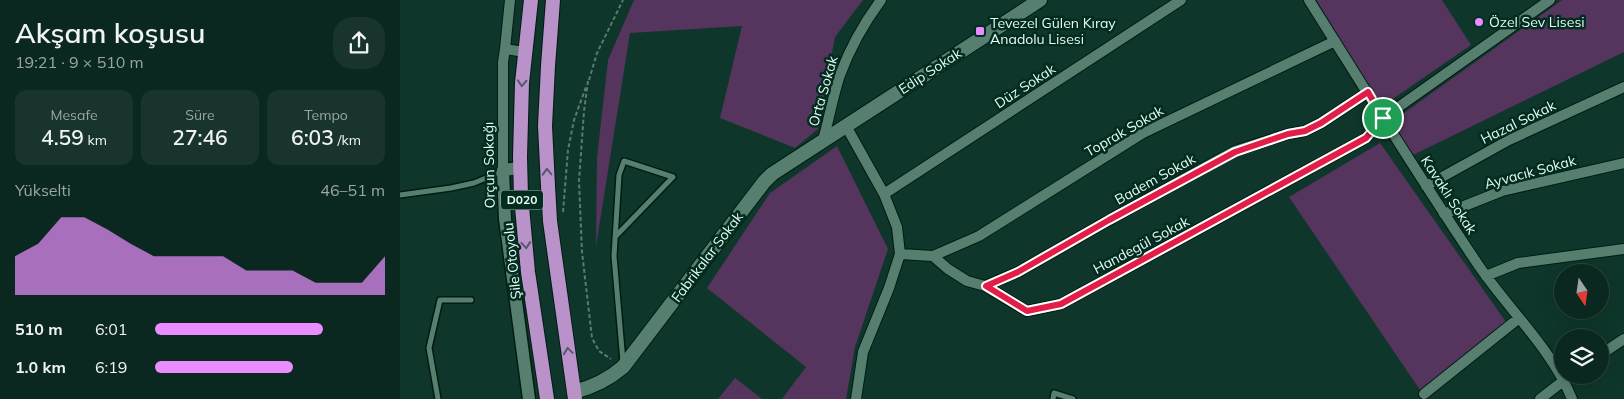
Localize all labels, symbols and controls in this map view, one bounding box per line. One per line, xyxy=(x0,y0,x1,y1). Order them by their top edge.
place label: Özel Sev Lisesi xyxy=(1489,13,1585,31)
place label: Tevezel Gülen Kıray Anadolu Lisesi xyxy=(990,14,1116,48)
text: Akşam koşusu xyxy=(15,15,205,50)
marker: Özel Sev Lisesi xyxy=(1473,16,1485,28)
button: share xyxy=(333,17,385,69)
marker: Tevezel Gülen Kıray Anadolu Lisesi xyxy=(974,25,986,37)
street label: Edip Sokak xyxy=(895,44,966,98)
text: 19:21 · 9 × 510 m xyxy=(15,52,144,72)
street label: Orta Sokak xyxy=(804,53,842,128)
street label: Düz Sokak xyxy=(991,59,1059,112)
one-way arrow xyxy=(517,79,528,87)
street label: Hazal Sokak xyxy=(1478,96,1559,148)
pin xyxy=(1362,97,1404,139)
street label: Toprak Sokak xyxy=(1082,101,1167,161)
icon: arrive xyxy=(1369,104,1397,132)
text: Mesafe xyxy=(50,106,98,124)
text: Süre xyxy=(185,106,215,124)
text: Tempo xyxy=(304,106,348,124)
street label: Orçun Sokağı xyxy=(479,121,499,209)
text: 4.59 xyxy=(41,124,84,150)
text: 27:46 xyxy=(172,124,228,150)
text: 6:03 xyxy=(291,124,334,150)
text: km xyxy=(84,131,107,149)
text: /km xyxy=(334,131,361,149)
street label: Badem Sokak xyxy=(1112,149,1199,209)
street label: Ayvacık Sokak xyxy=(1482,151,1578,193)
street label: Kavaklı Sokak xyxy=(1417,152,1481,238)
one-way arrow xyxy=(542,168,552,176)
text: Yükselti xyxy=(15,180,71,200)
text: 46–51 m xyxy=(320,180,385,200)
road number: D020 xyxy=(501,190,543,210)
street label: Fabrikalar Sokak xyxy=(667,208,747,306)
street label: Handegül Sokak xyxy=(1090,212,1193,278)
street label: Şile Otoyolu xyxy=(499,222,525,300)
one-way arrow xyxy=(520,242,531,250)
north arrow xyxy=(1554,264,1609,319)
map controls xyxy=(1554,264,1609,384)
text: 510 m xyxy=(15,319,63,339)
text: 6:01 xyxy=(95,319,127,339)
button: layers xyxy=(1554,329,1609,384)
one-way arrow xyxy=(563,346,574,354)
text: 1.0 km xyxy=(15,357,66,377)
text: 6:19 xyxy=(95,357,127,377)

